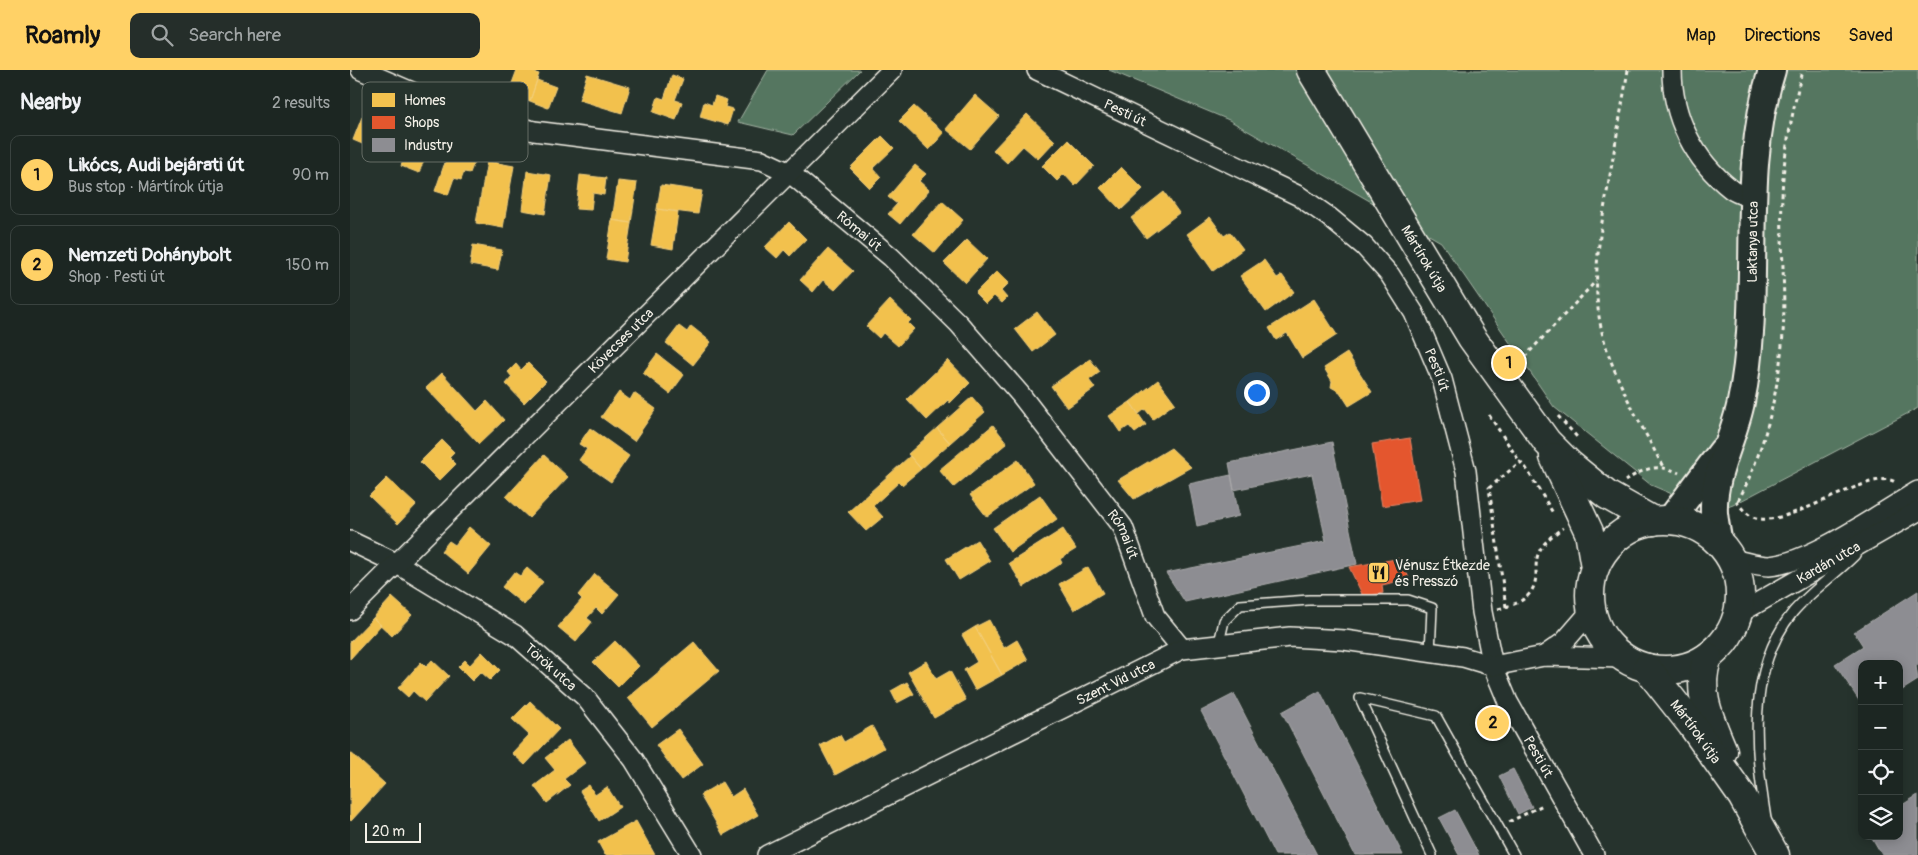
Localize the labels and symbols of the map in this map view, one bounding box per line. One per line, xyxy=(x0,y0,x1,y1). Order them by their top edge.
legend xyxy=(362,82,528,162)
text: Homes xyxy=(404,92,446,109)
street label: Pesti út xyxy=(1101,95,1150,130)
text: Shops xyxy=(404,114,440,131)
text: Industry xyxy=(404,137,453,154)
street label: Laktanya utca xyxy=(1743,201,1762,283)
street label: Római út xyxy=(834,207,886,255)
street label: Mártírok útja xyxy=(1398,222,1451,295)
street label: Kövecses utca xyxy=(584,304,657,377)
pin: 1 xyxy=(1493,344,1525,382)
street label: Pesti út xyxy=(1421,345,1453,393)
your location xyxy=(1244,380,1270,406)
street label: Római út xyxy=(1104,506,1142,561)
street label: Kardán utca xyxy=(1793,537,1863,587)
place label: Vénusz Étkezde és Presszó xyxy=(1395,556,1490,590)
restaurant icon: Vénusz Étkezde és Presszó xyxy=(1367,561,1391,585)
street label: Török utca xyxy=(522,639,580,694)
street label: Szent Vid utca xyxy=(1073,655,1158,709)
street label: Mártírok útja xyxy=(1667,696,1725,767)
pin: 2 xyxy=(1477,704,1509,742)
street label: Pesti út xyxy=(1520,733,1557,781)
scale bar xyxy=(365,820,421,843)

